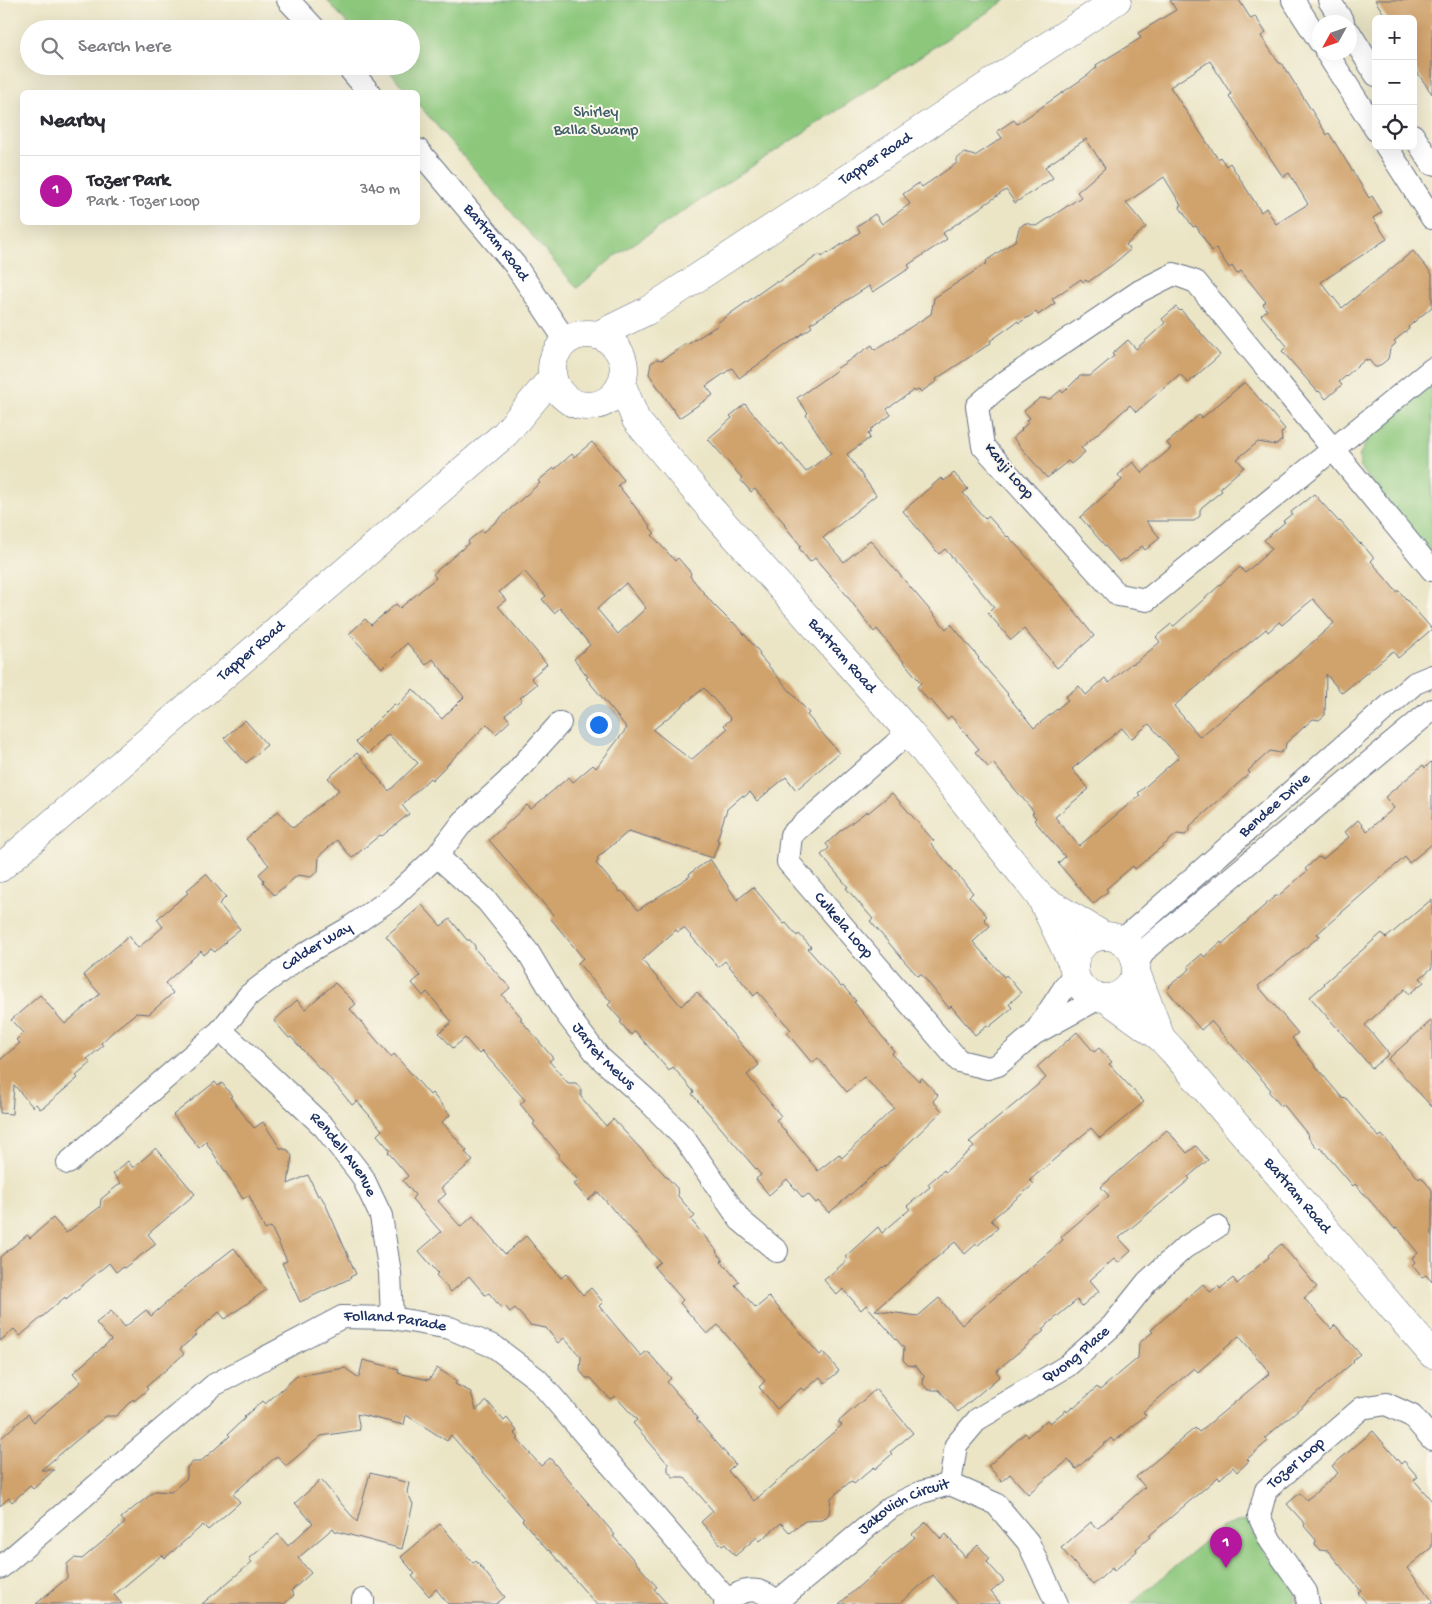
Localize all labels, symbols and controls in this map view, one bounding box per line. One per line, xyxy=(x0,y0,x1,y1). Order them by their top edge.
north arrow xyxy=(1312,15,1357,60)
map controls xyxy=(1372,15,1417,150)
button: + xyxy=(1372,15,1417,60)
search box xyxy=(20,20,420,75)
icon: search xyxy=(38,34,66,62)
text: Search here xyxy=(78,36,172,59)
button: − xyxy=(1372,60,1417,105)
park label: Shirley Balla Swamp xyxy=(553,104,638,141)
button: locate xyxy=(1372,105,1417,150)
text: Nearby xyxy=(40,110,105,135)
street label: Tapper Road xyxy=(835,128,917,191)
text: Tozer Park xyxy=(87,170,170,193)
text: 1 xyxy=(53,181,59,200)
text: 340 m xyxy=(360,181,400,200)
text: Park · Tozer Loop xyxy=(87,193,200,212)
street label: Bartram Road xyxy=(458,200,534,286)
street label: Kanji Loop xyxy=(979,440,1037,504)
street label: Bartram Road xyxy=(803,614,881,699)
street label: Tapper Road xyxy=(213,616,291,687)
your location xyxy=(586,712,612,738)
street label: Bendee Drive xyxy=(1235,769,1315,843)
street label: Culkela Loop xyxy=(809,889,877,963)
street label: Calder Way xyxy=(279,919,356,976)
street label: Jarret Mews xyxy=(567,1019,640,1095)
street label: Rendell Avenue xyxy=(305,1108,380,1201)
street label: Bartram Road xyxy=(1259,1153,1336,1239)
street label: Folland Parade xyxy=(343,1308,449,1337)
street label: Quong Place xyxy=(1039,1322,1115,1388)
street label: Tozer Loop xyxy=(1263,1434,1329,1494)
street label: Jakovich Circuit xyxy=(855,1475,953,1540)
pin: 1 xyxy=(1210,1527,1242,1568)

